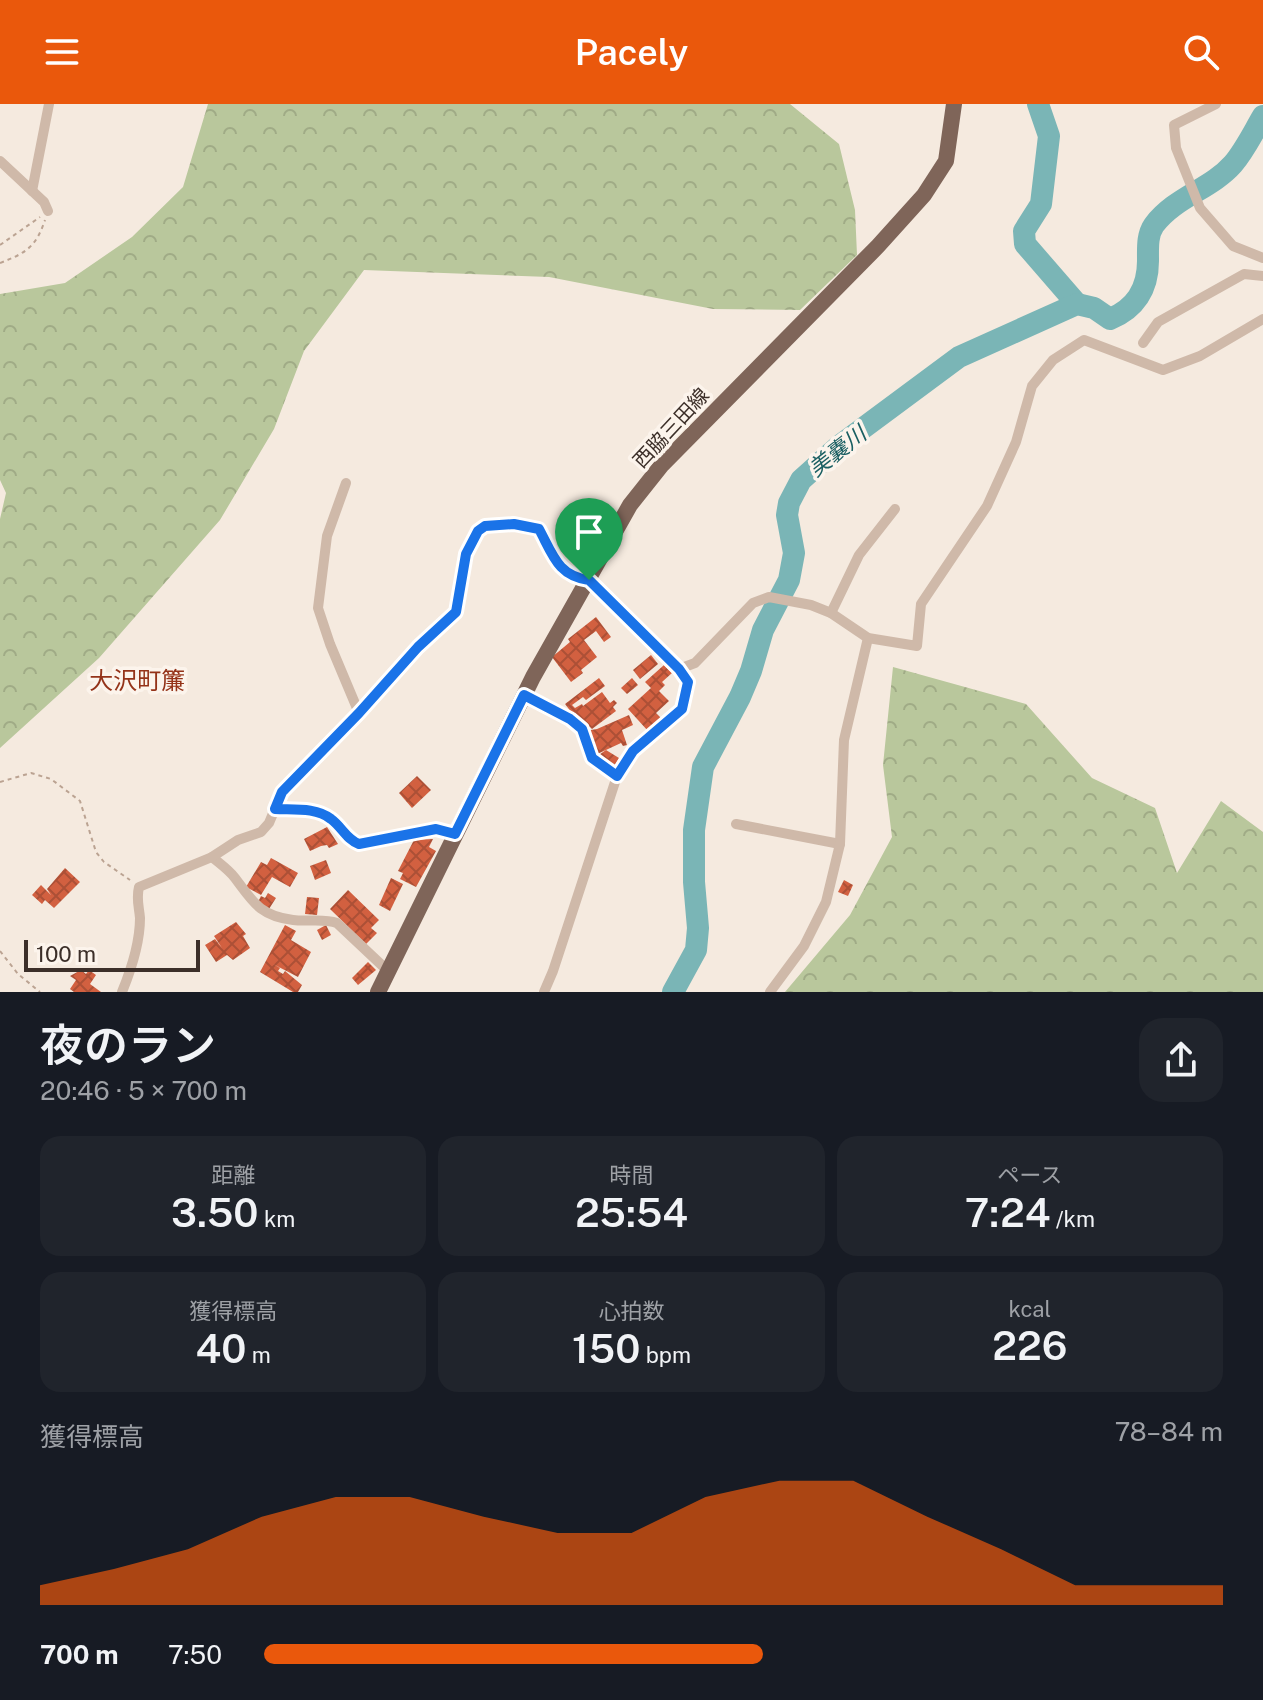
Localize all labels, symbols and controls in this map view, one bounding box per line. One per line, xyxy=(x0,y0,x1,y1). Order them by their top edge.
icon: menu xyxy=(40,30,84,74)
icon: search xyxy=(1179,30,1223,74)
text: Pacely xyxy=(575,31,688,73)
street label: 西脇三田線 xyxy=(628,383,714,473)
water label: 美嚢川 xyxy=(803,419,873,482)
pin xyxy=(555,498,623,580)
icon: arrive xyxy=(567,510,611,554)
district label: 大沢町簾 xyxy=(89,666,185,694)
scale bar xyxy=(24,936,200,972)
text: 100 m xyxy=(36,941,96,967)
button: share xyxy=(1139,1018,1223,1102)
text: 夜のラン xyxy=(40,1019,216,1071)
text: 20:46 · 5 × 700 m xyxy=(40,1075,247,1106)
text: 距離 xyxy=(211,1162,255,1188)
text: 時間 xyxy=(609,1162,654,1188)
text: ペース xyxy=(997,1162,1062,1188)
text: 3.50 xyxy=(171,1189,259,1236)
text: 25:54 xyxy=(575,1189,688,1236)
text: 7:24 xyxy=(965,1189,1051,1236)
text: km xyxy=(259,1206,295,1232)
text: /km xyxy=(1051,1206,1095,1232)
text: kcal xyxy=(1009,1296,1051,1322)
text: 獲得標高 xyxy=(189,1298,277,1324)
text: 心拍数 xyxy=(598,1298,665,1324)
text: 226 xyxy=(992,1322,1067,1369)
text: 40 xyxy=(196,1325,246,1372)
text: 150 xyxy=(572,1325,640,1372)
text: m xyxy=(246,1342,271,1368)
text: bpm xyxy=(640,1342,691,1368)
text: 78–84 m xyxy=(1115,1416,1223,1447)
text: 獲得標高 xyxy=(40,1421,144,1452)
text: 700 m xyxy=(40,1639,119,1670)
text: 7:50 xyxy=(168,1639,222,1670)

